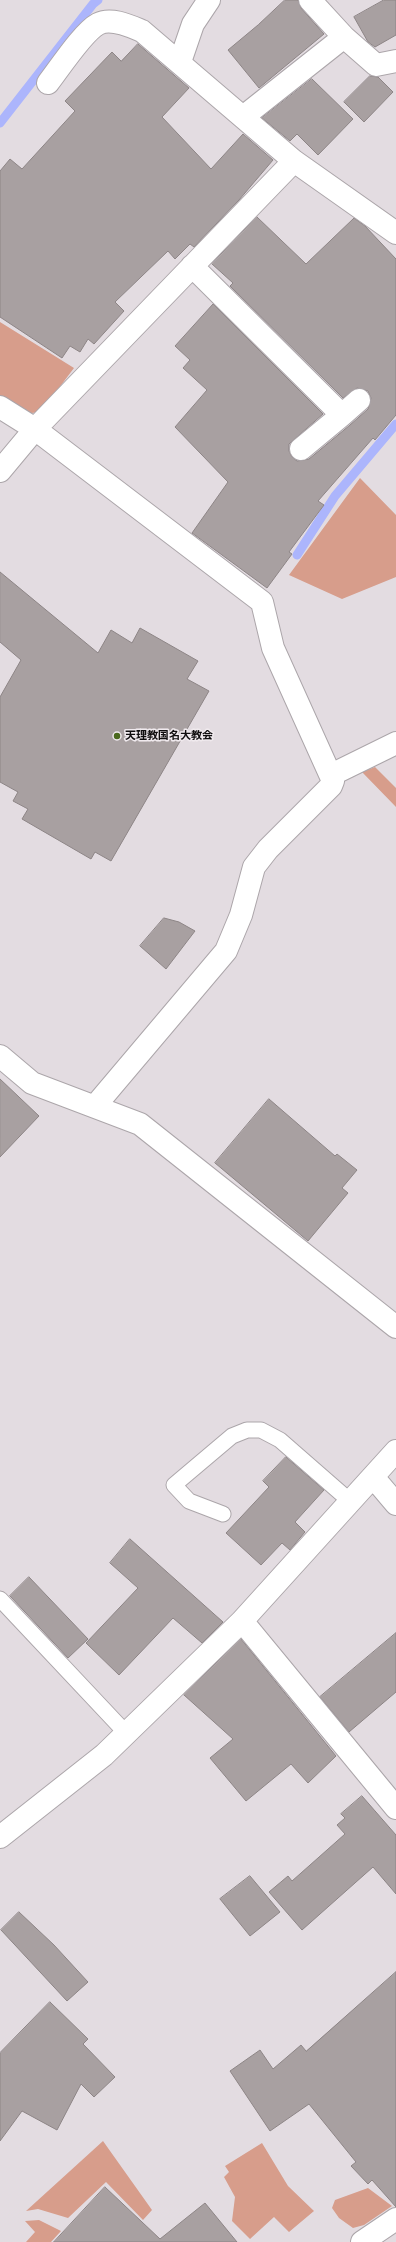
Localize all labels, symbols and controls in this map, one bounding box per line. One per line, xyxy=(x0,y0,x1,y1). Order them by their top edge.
place label: 天理教国名大教会 xyxy=(125,729,213,743)
marker: 天理教国名大教会 xyxy=(112,731,122,741)

